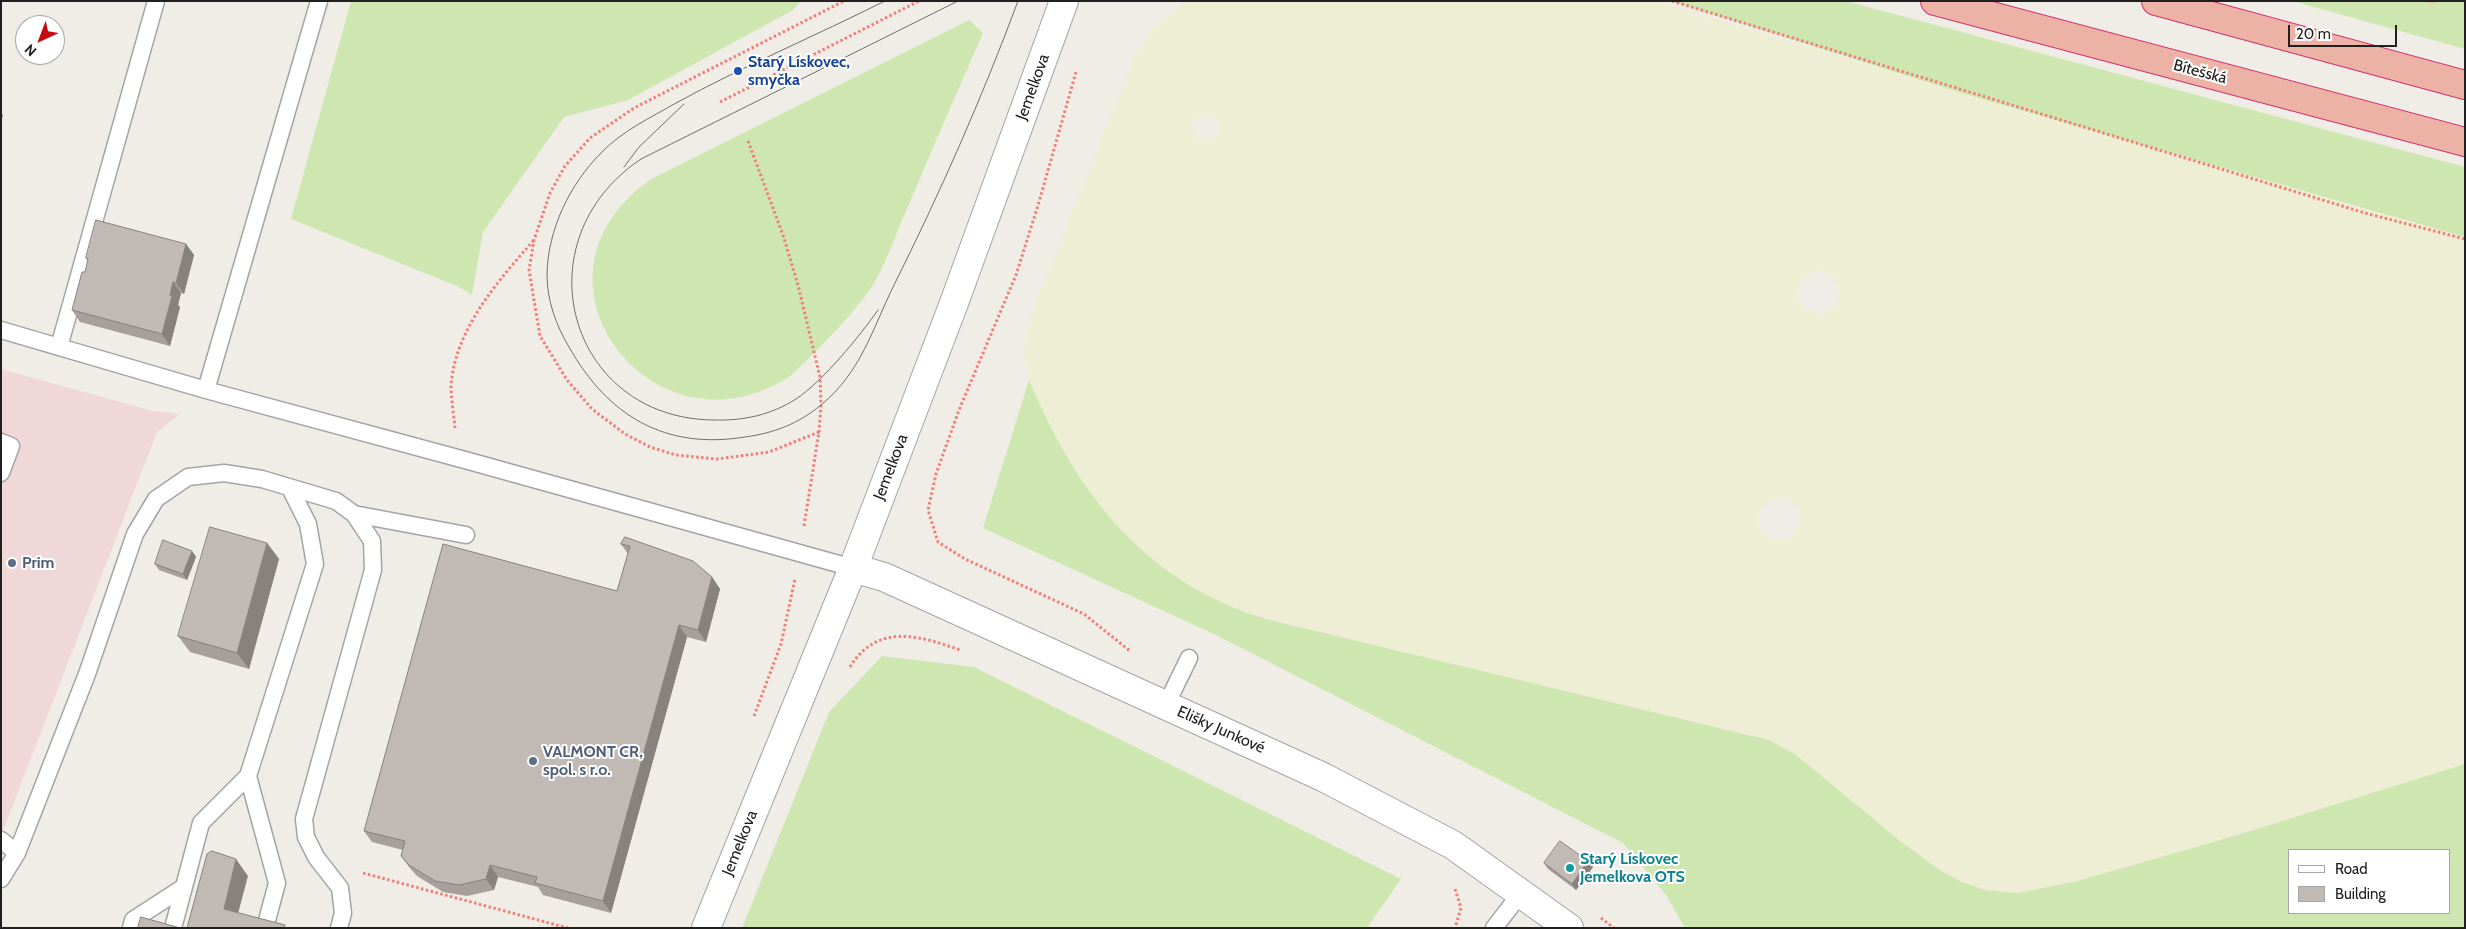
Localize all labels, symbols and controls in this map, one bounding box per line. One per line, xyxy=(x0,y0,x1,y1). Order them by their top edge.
north arrow xyxy=(15,15,65,65)
scale bar xyxy=(2291,15,2400,47)
text: 20 m xyxy=(2296,25,2331,43)
text: N xyxy=(21,40,40,60)
street label: Jemelkova xyxy=(1012,51,1054,123)
place label: Starý Lískovec, smyčka xyxy=(748,52,850,90)
street label: Bítešská xyxy=(2171,56,2229,88)
marker: Starý Lískovec, smyčka xyxy=(732,65,744,77)
street label: Jemelkova xyxy=(870,431,912,503)
place label: Prim xyxy=(22,553,54,573)
marker: Prim xyxy=(6,557,18,569)
street label: Elišky Junkové xyxy=(1174,702,1268,758)
place label: VALMONT CR, spol. s r.o. xyxy=(543,742,643,780)
marker: VALMONT CR, spol. s r.o. xyxy=(527,755,539,767)
street label: Jemelkova xyxy=(718,807,762,879)
place label: Starý Lískovec Jemelkova OTS xyxy=(1580,849,1685,887)
legend xyxy=(2288,849,2451,914)
text: Road xyxy=(2335,860,2368,878)
marker: Starý Lískovec Jemelkova OTS xyxy=(1564,862,1576,874)
text: Building xyxy=(2335,885,2386,903)

